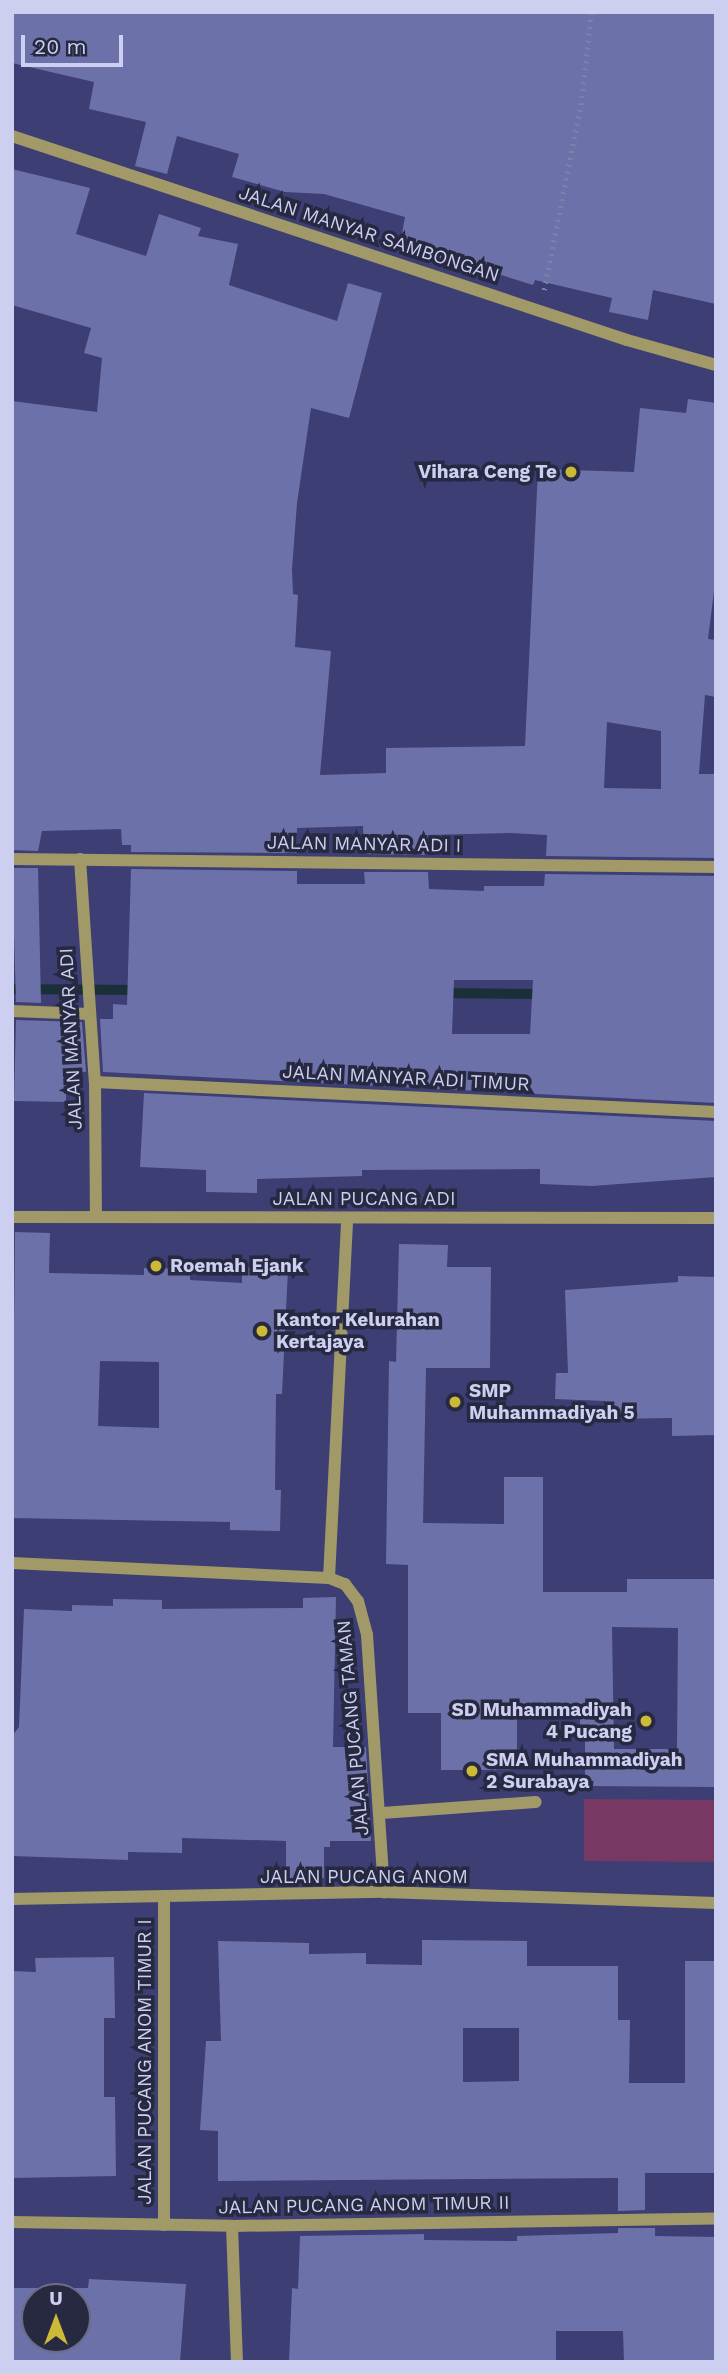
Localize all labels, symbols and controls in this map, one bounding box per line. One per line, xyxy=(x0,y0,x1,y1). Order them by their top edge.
scale bar xyxy=(24,21,126,65)
text: 20 m xyxy=(34,34,86,59)
street label: JALAN MANYAR SAMBONGAN xyxy=(236,181,502,287)
place label: Vihara Ceng Te xyxy=(418,461,557,483)
marker: Vihara Ceng Te xyxy=(563,464,579,480)
street label: JALAN MANYAR ADI I xyxy=(266,831,462,857)
street label: JALAN MANYAR ADI xyxy=(55,947,87,1131)
street label: JALAN MANYAR ADI TIMUR xyxy=(281,1060,531,1096)
street label: JALAN PUCANG ADI xyxy=(272,1188,456,1210)
place label: Roemah Ejank xyxy=(170,1255,304,1277)
marker: Roemah Ejank xyxy=(148,1258,164,1274)
place label: Kantor Kelurahan Kertajaya xyxy=(276,1309,440,1353)
marker: Kantor Kelurahan Kertajaya xyxy=(254,1323,270,1339)
place label: SMP Muhammadiyah 5 xyxy=(469,1380,635,1424)
marker: SMP Muhammadiyah 5 xyxy=(447,1394,463,1410)
street label: JALAN PUCANG TAMAN xyxy=(332,1619,374,1837)
place label: SD Muhammadiyah 4 Pucang xyxy=(451,1699,632,1743)
marker: SD Muhammadiyah 4 Pucang xyxy=(638,1713,654,1729)
place label: SMA Muhammadiyah 2 Surabaya xyxy=(486,1749,683,1793)
marker: SMA Muhammadiyah 2 Surabaya xyxy=(464,1763,480,1779)
street label: JALAN PUCANG ANOM xyxy=(260,1866,468,1888)
street label: JALAN PUCANG ANOM TIMUR I xyxy=(134,1919,156,2205)
street label: JALAN PUCANG ANOM TIMUR II xyxy=(218,2191,510,2219)
north arrow xyxy=(21,2283,91,2353)
text: U xyxy=(49,2287,63,2310)

